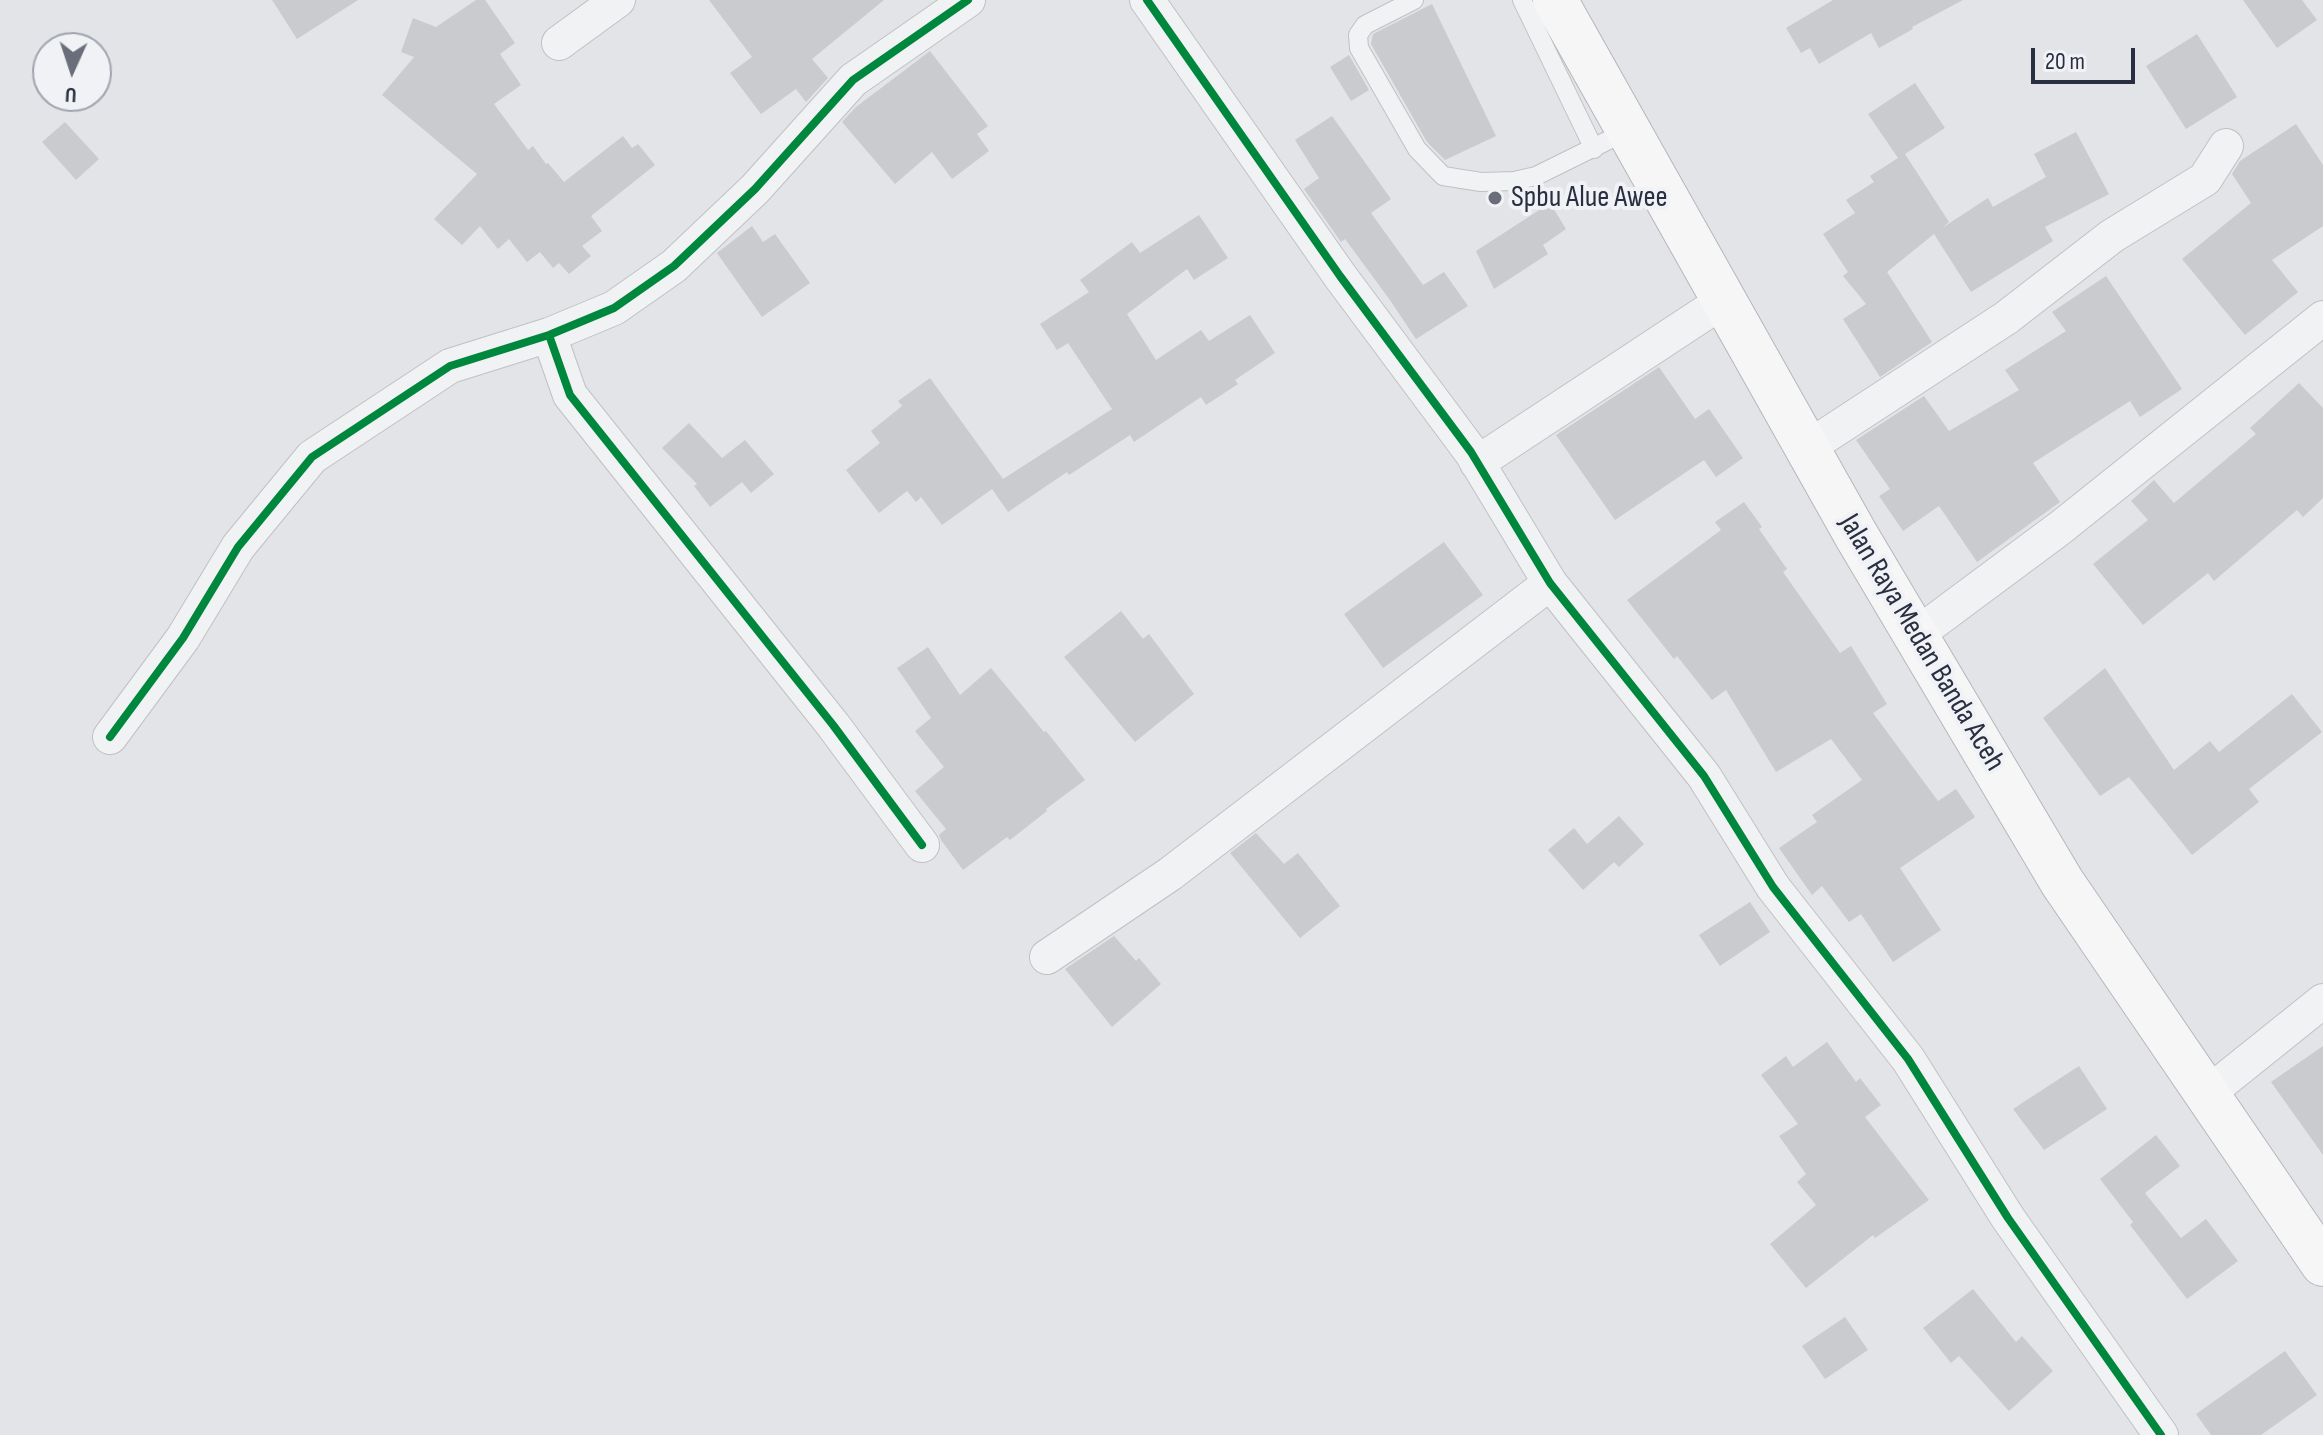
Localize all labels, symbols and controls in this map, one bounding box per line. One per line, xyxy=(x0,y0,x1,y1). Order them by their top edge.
north arrow xyxy=(32,32,112,112)
scale bar xyxy=(2035,32,2139,82)
text: 20 m xyxy=(2045,47,2085,76)
text: U xyxy=(64,81,77,108)
place label: Spbu Alue Awee xyxy=(1511,180,1668,216)
marker: Spbu Alue Awee xyxy=(1486,189,1504,207)
street label: Jalan Raya Medan Banda Aceh xyxy=(1830,508,2012,778)

